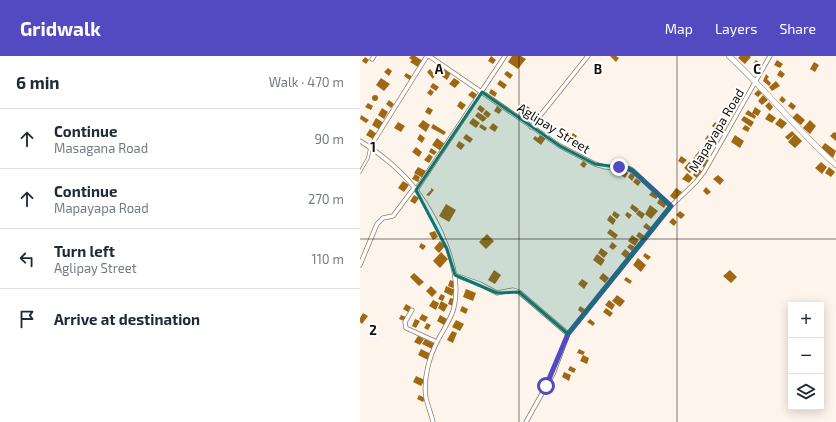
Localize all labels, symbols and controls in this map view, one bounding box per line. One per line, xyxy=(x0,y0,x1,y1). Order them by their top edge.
text: Gridwalk xyxy=(20,17,101,40)
text: Map xyxy=(665,20,693,37)
text: Layers xyxy=(715,20,757,37)
text: Share xyxy=(779,20,816,37)
text: A xyxy=(435,61,444,77)
text: B xyxy=(594,61,602,77)
text: C xyxy=(753,61,761,77)
text: 6 min xyxy=(16,72,60,92)
text: Walk · 470 m xyxy=(269,74,344,90)
street label: Mapayapa Road xyxy=(685,85,747,175)
street label: Aglipay Street xyxy=(515,99,593,157)
text: Continue xyxy=(54,122,117,140)
icon: ahead xyxy=(16,128,38,150)
text: 90 m xyxy=(314,131,344,147)
text: 1 xyxy=(370,139,376,155)
text: Masagana Road xyxy=(54,140,148,156)
route end xyxy=(610,158,628,176)
text: Continue xyxy=(54,182,117,200)
icon: ahead xyxy=(16,188,38,210)
text: 270 m xyxy=(308,191,344,207)
text: Mapayapa Road xyxy=(54,200,149,216)
text: Turn left xyxy=(54,242,115,260)
icon: left xyxy=(16,248,38,270)
text: 110 m xyxy=(312,251,344,267)
text: Aglipay Street xyxy=(54,260,137,276)
map controls xyxy=(788,302,824,410)
button: + xyxy=(788,302,824,338)
icon: arrive xyxy=(16,308,38,330)
text: Arrive at destination xyxy=(54,310,200,328)
text: 2 xyxy=(369,322,377,338)
button: − xyxy=(788,338,824,374)
button: layers xyxy=(788,374,824,410)
route start xyxy=(537,377,555,395)

